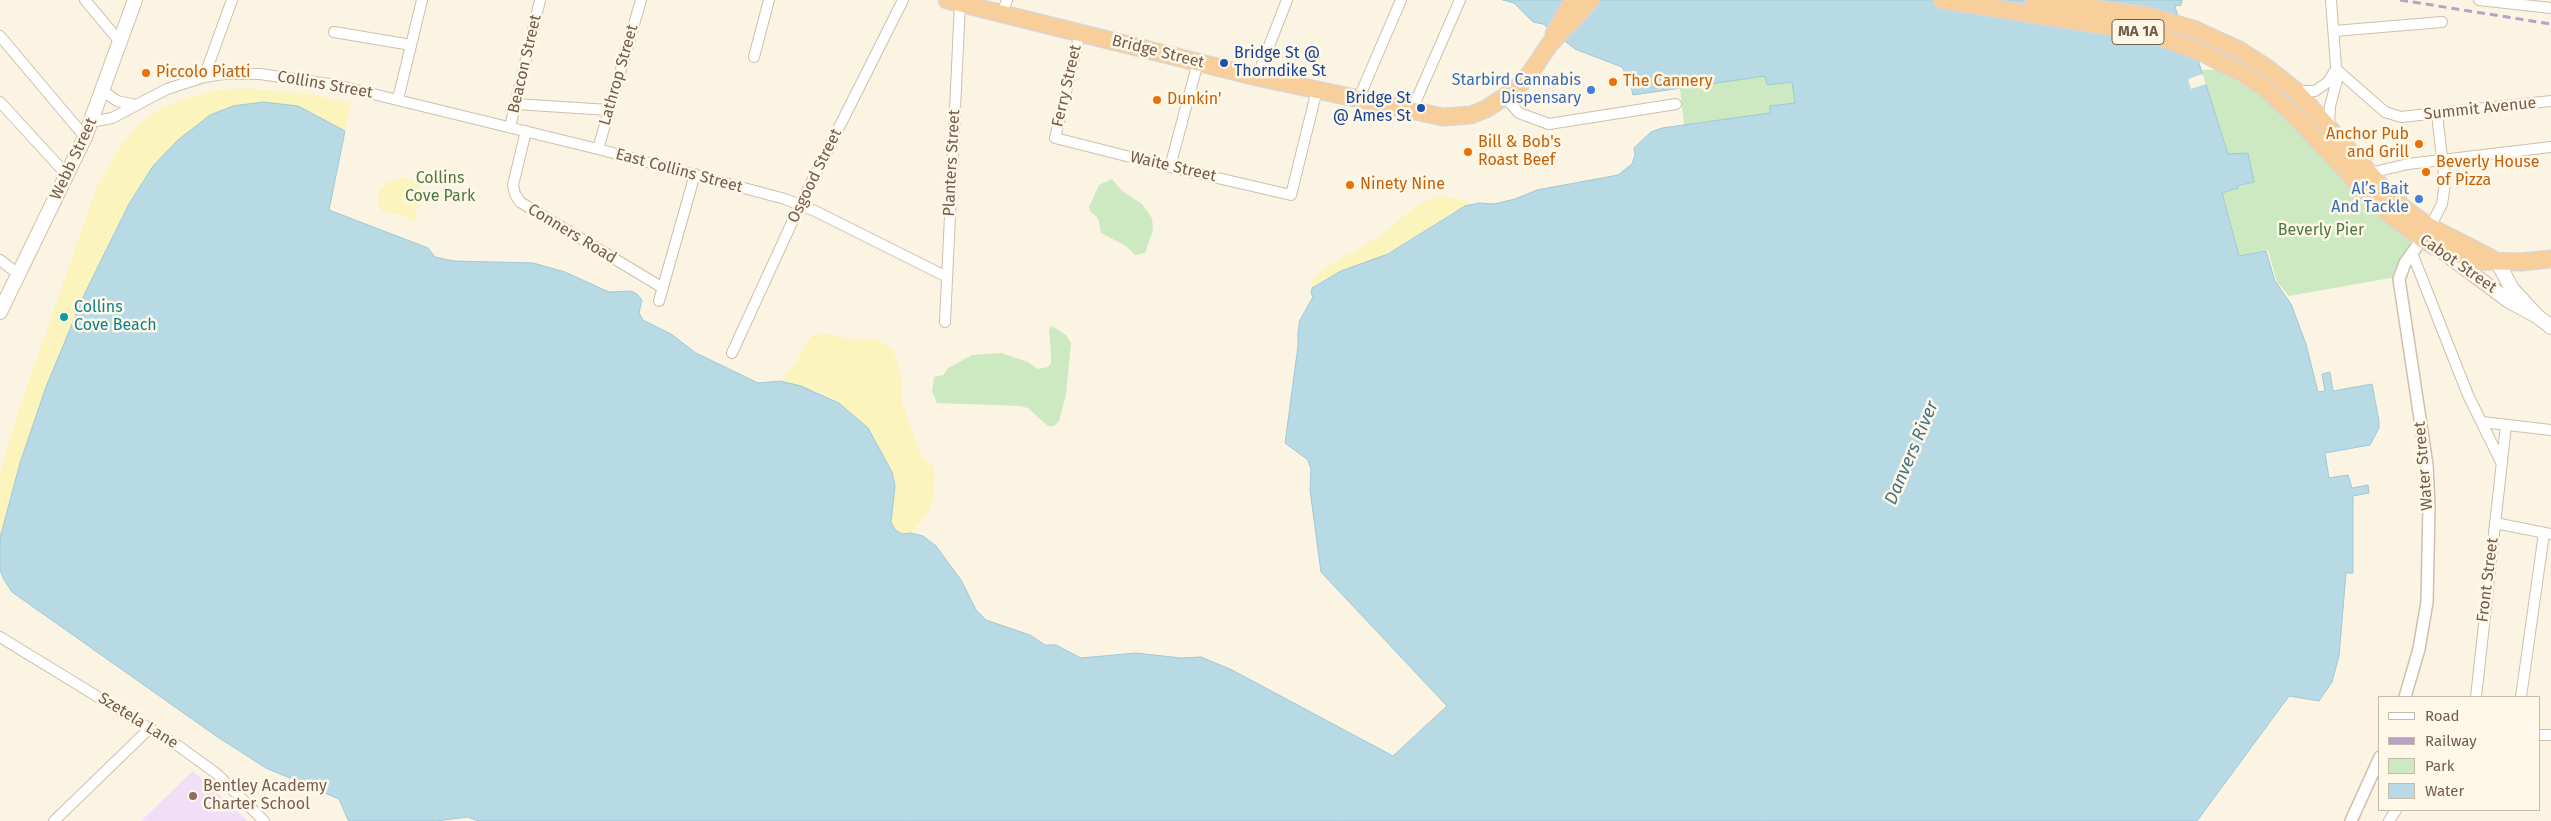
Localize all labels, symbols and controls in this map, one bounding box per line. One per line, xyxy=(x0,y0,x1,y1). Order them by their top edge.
street label: Beacon Street xyxy=(504,13,546,115)
road number: MA 1A xyxy=(2112,20,2164,44)
street label: Lathrop Street xyxy=(595,22,643,128)
street label: Bridge Street xyxy=(1110,31,1206,73)
street label: Ferry Street xyxy=(1048,43,1086,129)
place label: Bridge St @ Thorndike St xyxy=(1234,44,1326,82)
marker: Bridge St @ Thorndike St xyxy=(1218,57,1230,69)
place label: Piccolo Piatti xyxy=(156,63,251,83)
marker: Piccolo Piatti xyxy=(140,67,152,79)
street label: Collins Street xyxy=(276,67,374,103)
place label: Starbird Cannabis Dispensary xyxy=(1452,71,1581,109)
place label: The Cannery xyxy=(1623,72,1713,92)
marker: The Cannery xyxy=(1607,76,1619,88)
marker: Starbird Cannabis Dispensary xyxy=(1585,84,1597,96)
place label: Bridge St @ Ames St xyxy=(1333,89,1411,127)
place label: Dunkin' xyxy=(1167,90,1221,110)
marker: Dunkin' xyxy=(1151,94,1163,106)
street label: Summit Avenue xyxy=(2423,94,2537,124)
marker: Bridge St @ Ames St xyxy=(1415,102,1427,114)
street label: Planters Street xyxy=(940,109,964,217)
street label: Webb Street xyxy=(47,115,101,203)
place label: Anchor Pub and Grill xyxy=(2326,125,2409,163)
street label: Osgood Street xyxy=(784,126,846,226)
place label: Bill & Bob's Roast Beef xyxy=(1478,133,1561,171)
marker: Anchor Pub and Grill xyxy=(2413,138,2425,150)
street label: East Collins Street xyxy=(613,145,745,197)
marker: Bill & Bob's Roast Beef xyxy=(1462,146,1474,158)
street label: Waite Street xyxy=(1128,148,1218,186)
place label: Beverly House of Pizza xyxy=(2436,153,2539,191)
marker: Beverly House of Pizza xyxy=(2420,166,2432,178)
park label: Collins Cove Park xyxy=(405,169,475,207)
place label: Ninety Nine xyxy=(1360,175,1445,195)
marker: Ninety Nine xyxy=(1344,179,1356,191)
place label: Al’s Bait And Tackle xyxy=(2331,180,2409,218)
marker: Al’s Bait And Tackle xyxy=(2413,193,2425,205)
street label: Conners Road xyxy=(524,200,620,268)
park label: Beverly Pier xyxy=(2278,221,2364,241)
street label: Cabot Street xyxy=(2416,230,2500,298)
place label: Collins Cove Beach xyxy=(74,298,157,336)
marker: Collins Cove Beach xyxy=(58,311,70,323)
water label: Danvers River xyxy=(1881,398,1943,508)
street label: Water Street xyxy=(2411,421,2437,511)
street label: Front Street xyxy=(2473,537,2503,623)
street label: Szetela Lane xyxy=(95,689,181,753)
legend xyxy=(2378,696,2541,811)
text: Road xyxy=(2425,707,2460,725)
text: Railway xyxy=(2425,732,2477,750)
text: Park xyxy=(2425,757,2455,775)
place label: Bentley Academy Charter School xyxy=(203,777,327,815)
text: Water xyxy=(2425,782,2464,800)
marker: Bentley Academy Charter School xyxy=(187,790,199,802)

